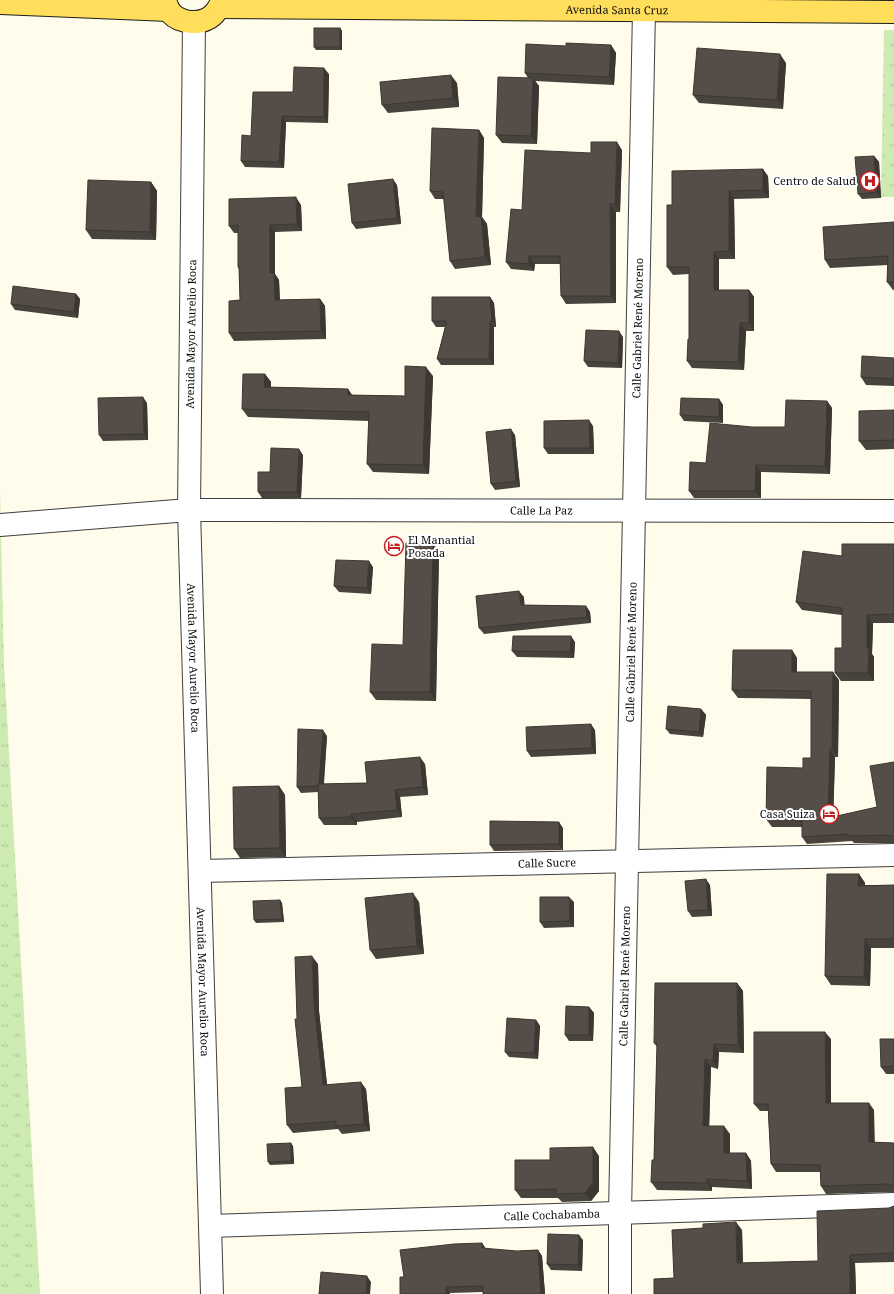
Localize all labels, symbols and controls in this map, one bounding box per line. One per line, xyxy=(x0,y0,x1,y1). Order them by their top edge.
street label: Avenida Santa Cruz xyxy=(566,2,668,17)
hospital icon: Centro de Salud xyxy=(859,170,881,192)
place label: Centro de Salud xyxy=(773,173,856,188)
street label: Calle Gabriel René Moreno xyxy=(628,258,646,399)
street label: Avenida Mayor Aurelio Roca xyxy=(182,259,199,409)
street label: Calle La Paz xyxy=(510,502,573,518)
place label: El Manantial Posada xyxy=(408,532,476,560)
hotel icon: El Manantial Posada xyxy=(383,535,405,557)
street label: Calle Gabriel René Moreno xyxy=(622,582,640,723)
street label: Avenida Mayor Aurelio Roca xyxy=(184,583,204,733)
hotel icon: Casa Suiza xyxy=(818,803,840,825)
place label: Casa Suiza xyxy=(760,806,815,821)
street label: Calle Sucre xyxy=(518,854,576,871)
street label: Calle Gabriel René Moreno xyxy=(615,906,633,1046)
street label: Avenida Mayor Aurelio Roca xyxy=(194,907,213,1057)
street label: Calle Cochabamba xyxy=(503,1205,600,1224)

